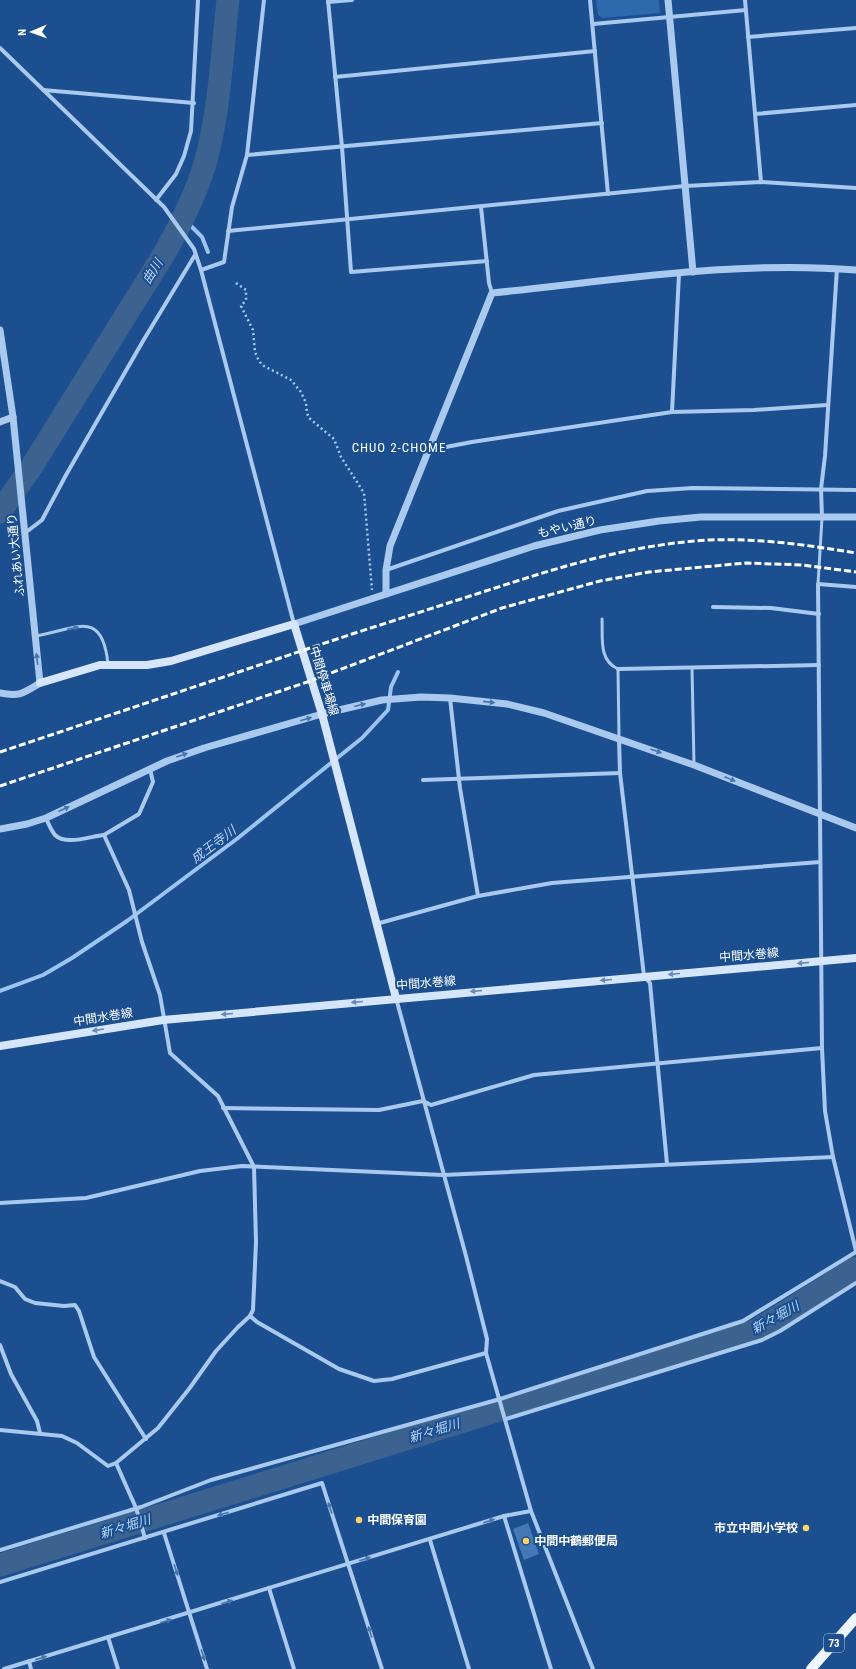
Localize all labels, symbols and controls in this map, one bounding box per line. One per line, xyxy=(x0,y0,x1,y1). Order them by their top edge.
north arrow xyxy=(12,12,52,52)
text: N xyxy=(16,28,29,36)
water label: 曲川 xyxy=(139,255,167,286)
district label: CHUO 2-CHOME xyxy=(352,440,446,455)
street label: ふれあい大通り xyxy=(5,512,27,598)
street label: もやい通り xyxy=(536,513,598,541)
one-way arrow xyxy=(67,625,79,631)
street label: 中間停車場線 xyxy=(307,645,341,717)
one-way arrow xyxy=(34,653,40,665)
one-way arrow xyxy=(483,699,495,705)
one-way arrow xyxy=(354,702,366,708)
one-way arrow xyxy=(301,716,313,722)
one-way arrow xyxy=(650,748,662,754)
one-way arrow xyxy=(176,752,188,758)
one-way arrow xyxy=(725,777,737,783)
one-way arrow xyxy=(58,806,69,812)
water label: 成王寺川 xyxy=(188,822,240,866)
street label: 中間水巻線 xyxy=(718,945,780,965)
one-way arrow xyxy=(797,959,809,966)
one-way arrow xyxy=(668,971,680,977)
street label: 中間水巻線 xyxy=(395,973,457,993)
one-way arrow xyxy=(600,976,612,983)
one-way arrow xyxy=(470,988,482,995)
one-way arrow xyxy=(351,998,363,1005)
street label: 中間水巻線 xyxy=(72,1005,134,1029)
one-way arrow xyxy=(221,1010,233,1017)
one-way arrow xyxy=(92,1027,105,1033)
water label: 新々堀川 xyxy=(749,1297,803,1337)
water label: 新々堀川 xyxy=(407,1415,463,1445)
one-way arrow xyxy=(327,1502,333,1514)
water label: 新々堀川 xyxy=(98,1511,154,1541)
one-way arrow xyxy=(217,1511,229,1517)
place label: 中間保育園 xyxy=(367,1513,427,1527)
marker: 中間保育園 xyxy=(354,1515,364,1525)
one-way arrow xyxy=(483,1518,495,1524)
place label: 市立中間小学校 xyxy=(714,1521,798,1535)
marker: 市立中間小学校 xyxy=(801,1523,811,1533)
place label: 中間中鶴郵便局 xyxy=(534,1534,618,1548)
marker: 中間中鶴郵便局 xyxy=(521,1536,531,1546)
one-way arrow xyxy=(359,1556,371,1562)
one-way arrow xyxy=(173,1564,179,1576)
one-way arrow xyxy=(221,1599,233,1605)
one-way arrow xyxy=(160,1618,172,1624)
one-way arrow xyxy=(367,1625,373,1637)
road number: 73 xyxy=(824,1634,844,1652)
one-way arrow xyxy=(200,1649,206,1661)
one-way arrow xyxy=(36,1655,48,1661)

